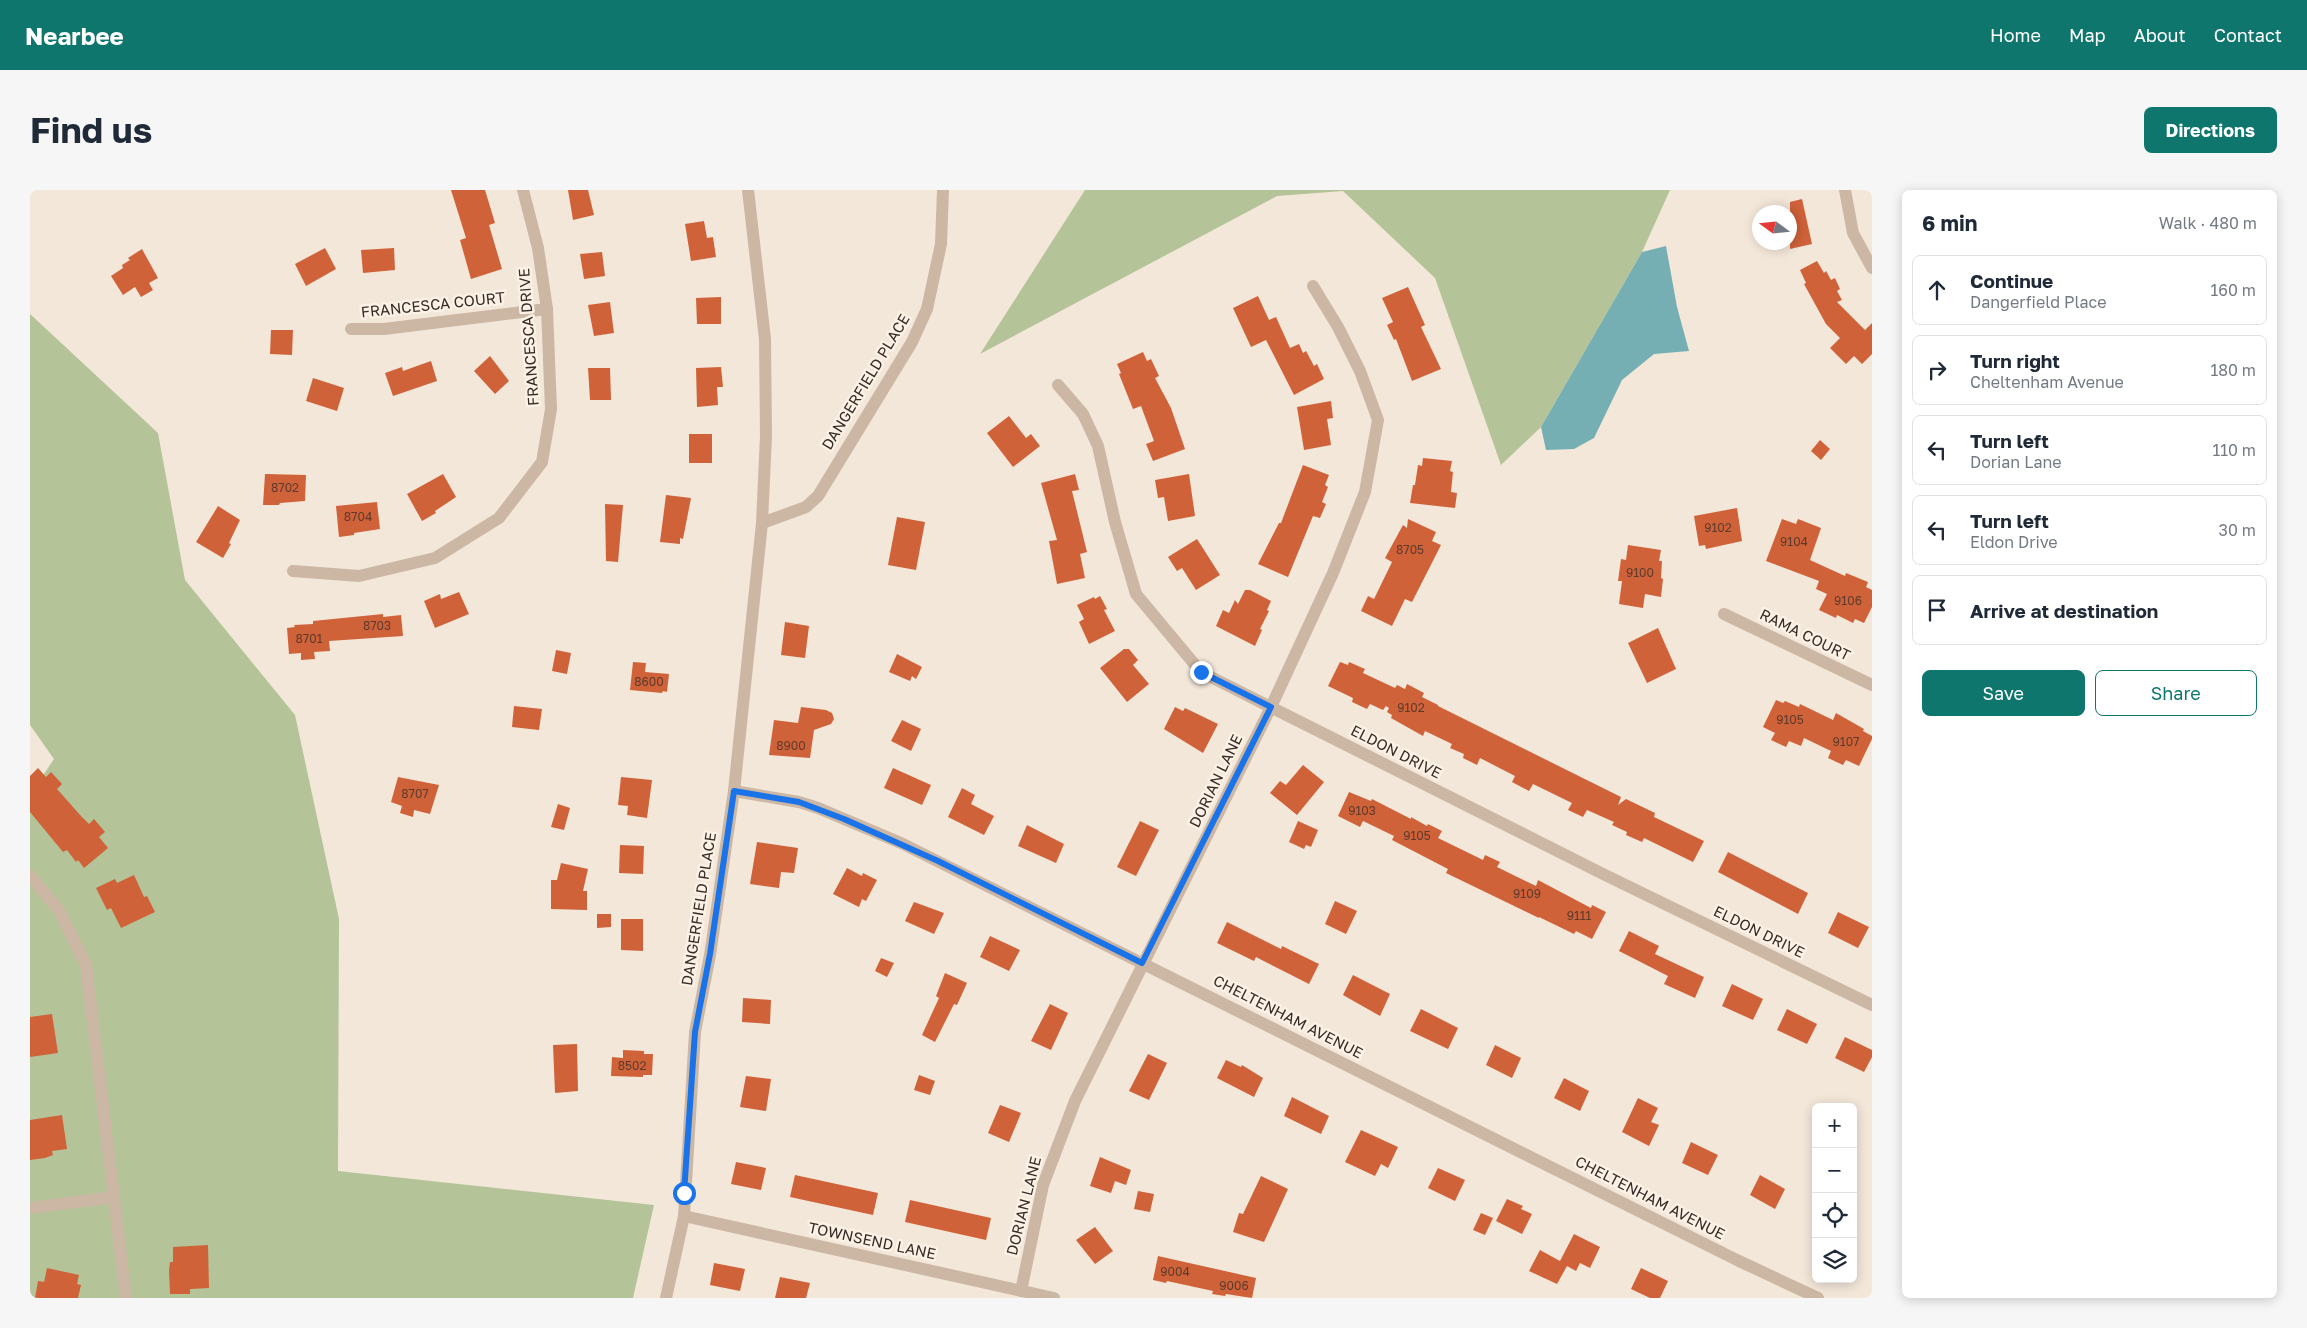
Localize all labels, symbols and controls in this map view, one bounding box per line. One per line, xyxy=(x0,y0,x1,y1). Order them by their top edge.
text: Nearbee xyxy=(25,21,124,50)
text: Home xyxy=(1990,24,2041,46)
text: Map xyxy=(2069,24,2106,46)
text: About xyxy=(2134,24,2186,46)
text: Contact xyxy=(2214,24,2282,46)
button: Directions xyxy=(2144,107,2277,153)
text: Find us xyxy=(30,109,152,151)
north arrow xyxy=(1752,205,1797,250)
text: 6 min xyxy=(1922,210,1977,236)
text: Walk · 480 m xyxy=(2159,213,2257,233)
street label: FRANCESCA DRIVE xyxy=(514,268,542,406)
text: Continue xyxy=(1970,269,2053,292)
icon: ahead xyxy=(1923,276,1951,304)
text: 160 m xyxy=(2210,280,2256,300)
street label: FRANCESCA COURT xyxy=(360,287,506,321)
text: Dangerfield Place xyxy=(1970,292,2107,312)
street label: DANGERFIELD PLACE xyxy=(817,310,913,453)
text: Turn right xyxy=(1970,349,2060,372)
icon: right xyxy=(1923,356,1951,384)
text: 180 m xyxy=(2210,360,2256,380)
text: Cheltenham Avenue xyxy=(1970,372,2124,392)
text: Turn left xyxy=(1970,429,2049,452)
icon: left xyxy=(1923,436,1951,464)
text: 110 m xyxy=(2212,440,2256,460)
text: Dorian Lane xyxy=(1970,452,2062,472)
house number: 8702 xyxy=(271,480,299,495)
house number: 8704 xyxy=(344,509,372,524)
text: Turn left xyxy=(1970,509,2049,532)
icon: left xyxy=(1923,516,1951,544)
house number: 9102 xyxy=(1704,520,1732,535)
text: 30 m xyxy=(2219,520,2256,540)
text: Eldon Drive xyxy=(1970,532,2058,552)
house number: 9104 xyxy=(1780,534,1808,549)
house number: 8705 xyxy=(1396,542,1424,557)
house number: 9100 xyxy=(1626,565,1654,580)
house number: 9106 xyxy=(1834,593,1862,608)
icon: arrive xyxy=(1923,596,1951,624)
text: Arrive at destination xyxy=(1970,599,2158,622)
street label: RAMA COURT xyxy=(1757,604,1854,664)
house number: 8703 xyxy=(363,618,391,633)
house number: 8701 xyxy=(296,631,323,646)
route end xyxy=(1190,661,1213,684)
button: Save xyxy=(1922,670,2085,716)
button: Share xyxy=(2095,670,2257,716)
house number: 8600 xyxy=(634,674,664,689)
house number: 9102 xyxy=(1397,700,1425,715)
house number: 9105 xyxy=(1776,712,1804,727)
street label: ELDON DRIVE xyxy=(1348,721,1445,782)
street label: DORIAN LANE xyxy=(1185,731,1245,830)
house number: 9107 xyxy=(1833,734,1859,749)
house number: 8900 xyxy=(776,738,806,753)
house number: 8707 xyxy=(401,786,429,801)
house number: 9103 xyxy=(1348,803,1376,818)
house number: 9105 xyxy=(1403,828,1431,843)
street label: DANGERFIELD PLACE xyxy=(677,831,719,987)
house number: 9109 xyxy=(1513,886,1541,901)
street label: ELDON DRIVE xyxy=(1711,901,1808,961)
house number: 9111 xyxy=(1567,908,1592,923)
street label: CHELTENHAM AVENUE xyxy=(1211,971,1366,1062)
house number: 8502 xyxy=(618,1058,646,1073)
map controls xyxy=(1812,1103,1857,1283)
button: + xyxy=(1812,1103,1857,1148)
button: − xyxy=(1812,1148,1857,1193)
street label: CHELTENHAM AVENUE xyxy=(1573,1152,1728,1243)
street label: DORIAN LANE xyxy=(1002,1154,1044,1257)
route start xyxy=(673,1182,696,1205)
button: locate xyxy=(1812,1193,1857,1238)
street label: TOWNSEND LANE xyxy=(807,1218,938,1262)
button: layers xyxy=(1812,1238,1857,1283)
house number: 9004 xyxy=(1160,1264,1190,1279)
house number: 9006 xyxy=(1219,1278,1249,1293)

